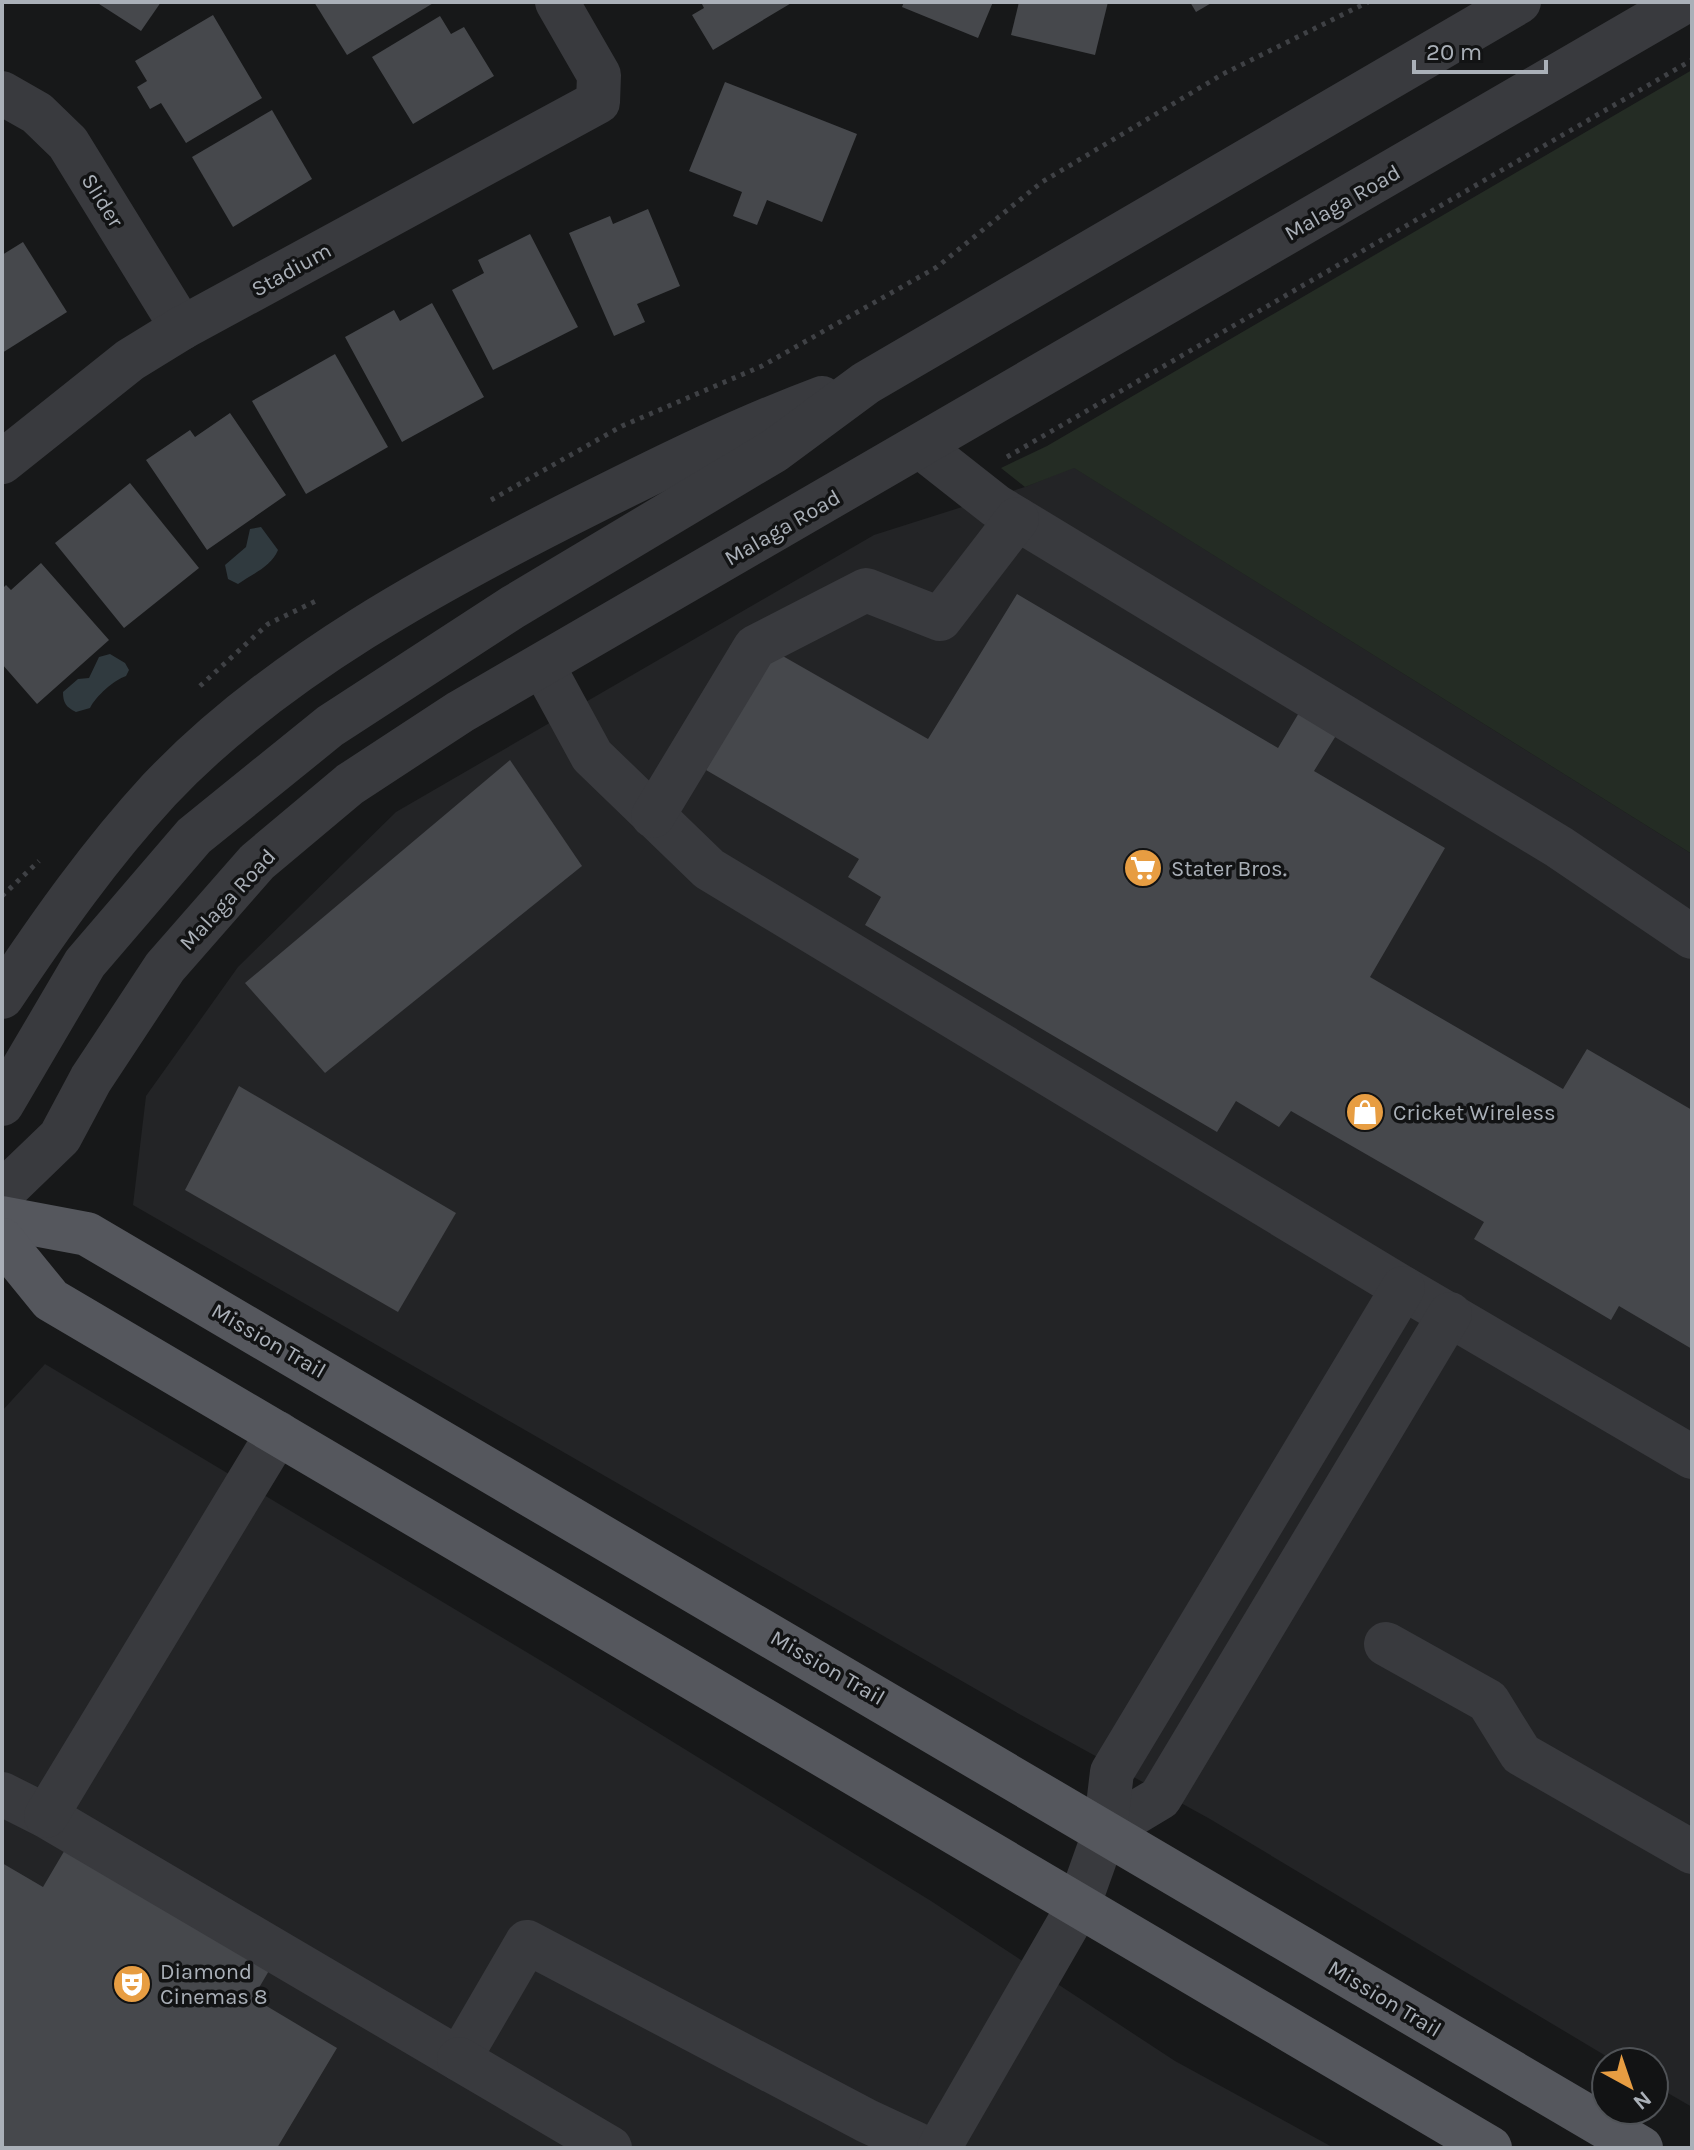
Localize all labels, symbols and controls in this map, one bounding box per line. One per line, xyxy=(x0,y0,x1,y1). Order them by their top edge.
scale bar xyxy=(1414,24,1546,74)
text: 20 m xyxy=(1426,38,1482,66)
street label: Malaga Road xyxy=(1280,159,1405,246)
street label: Slider xyxy=(76,169,129,232)
street label: Stadium xyxy=(247,237,336,302)
street label: Malaga Road xyxy=(720,484,845,571)
street label: Malaga Road xyxy=(174,843,281,956)
supermarket icon: Stater Bros. xyxy=(1122,847,1164,889)
place label: Stater Bros. xyxy=(1171,856,1287,882)
shop icon: Cricket Wireless xyxy=(1344,1091,1386,1133)
place label: Cricket Wireless xyxy=(1393,1100,1556,1126)
street label: Mission Trail xyxy=(207,1298,330,1384)
street label: Mission Trail xyxy=(766,1625,889,1711)
street label: Mission Trail xyxy=(1323,1955,1446,2043)
place label: Diamond Cinemas 8 xyxy=(160,1959,268,2010)
theatre icon: Diamond Cinemas 8 xyxy=(111,1963,153,2005)
north arrow xyxy=(1590,2046,1670,2126)
text: N xyxy=(1628,2086,1657,2116)

